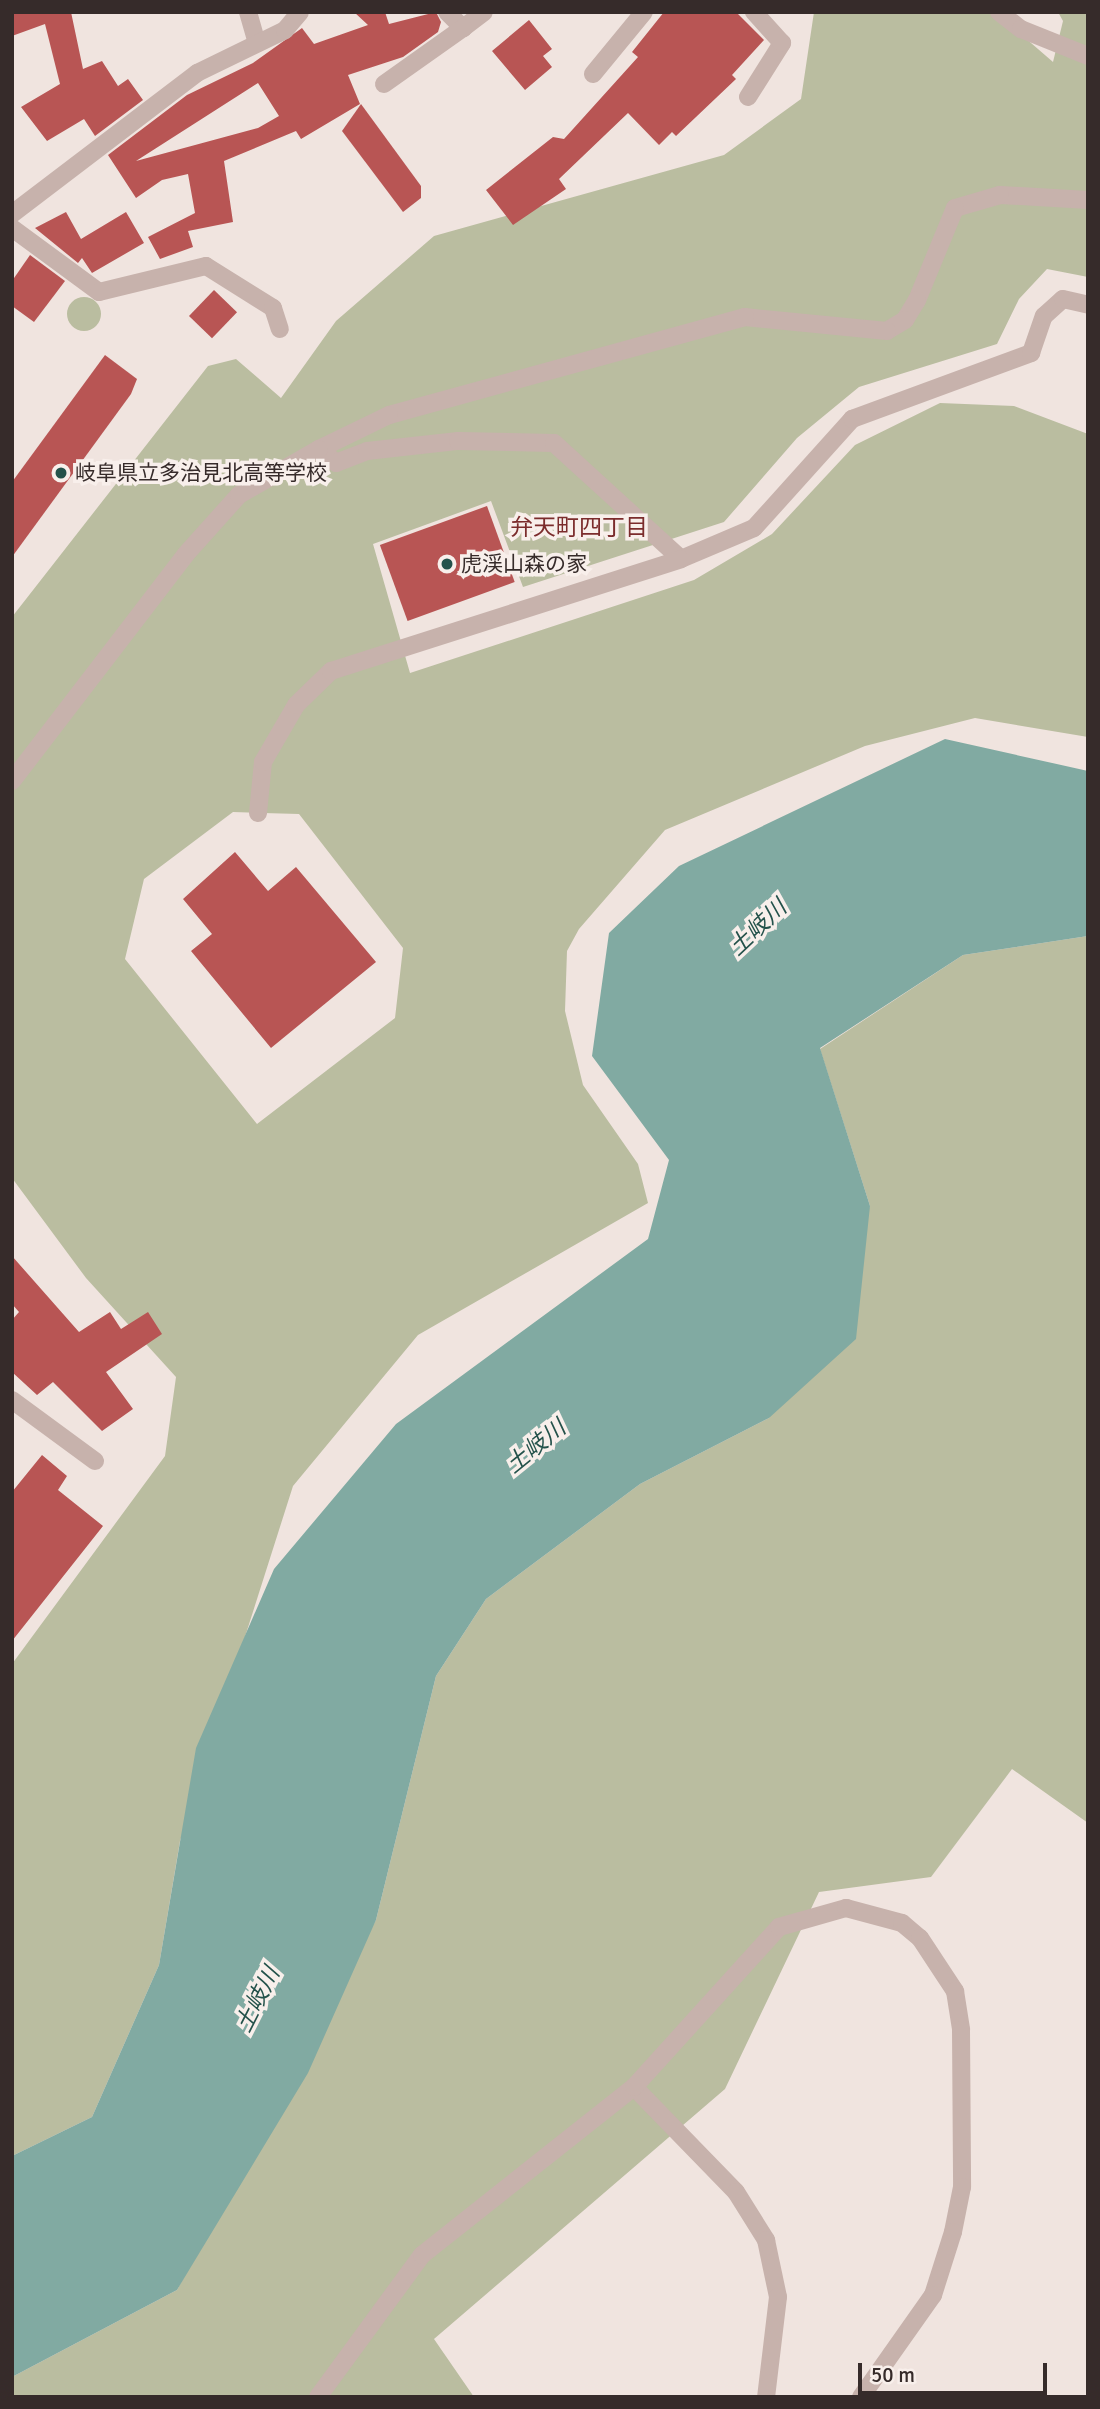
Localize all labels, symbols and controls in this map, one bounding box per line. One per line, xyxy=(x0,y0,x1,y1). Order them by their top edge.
place label: 岐阜県立多治見北高等学校 xyxy=(75,460,327,486)
marker: 岐阜県立多治見北高等学校 xyxy=(53,465,69,481)
district label: 弁天町四丁目 xyxy=(510,514,648,542)
place label: 虎渓山森の家 xyxy=(461,551,587,577)
marker: 虎渓山森の家 xyxy=(439,556,455,572)
water label: 土岐川 xyxy=(723,894,793,962)
water label: 土岐川 xyxy=(501,1415,571,1479)
water label: 土岐川 xyxy=(230,1963,286,2037)
scale bar xyxy=(862,2350,1051,2394)
text: 50 m xyxy=(871,2362,915,2388)

